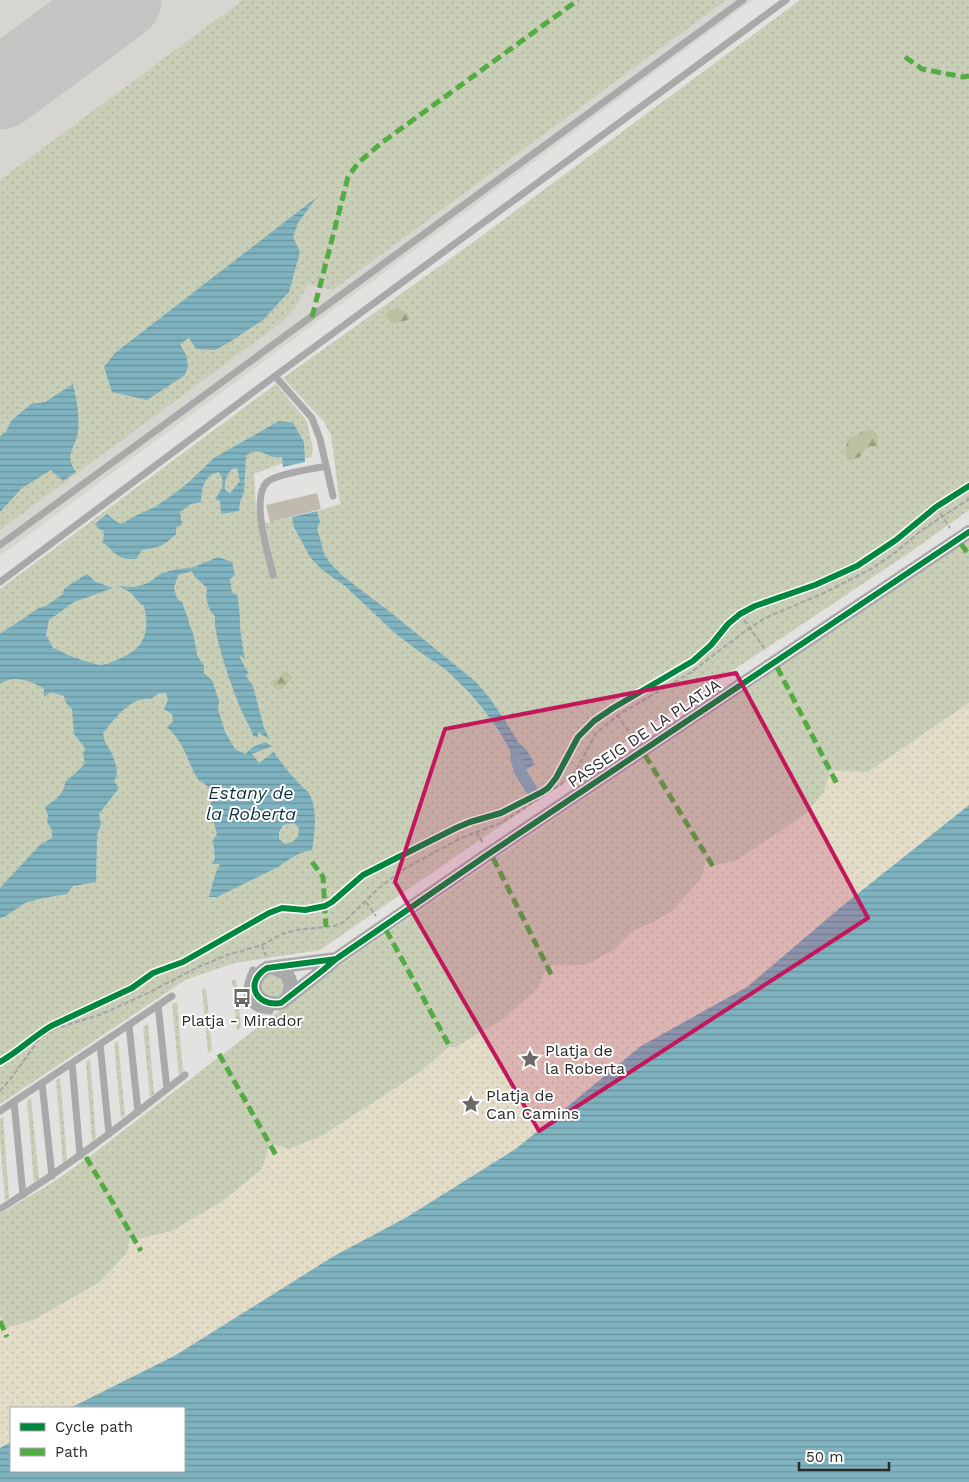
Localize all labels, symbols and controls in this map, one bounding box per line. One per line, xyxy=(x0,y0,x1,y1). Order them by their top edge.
street label: PASSEIG DE LA PLATJA xyxy=(564,675,724,791)
water label: Estany de la Roberta xyxy=(206,782,296,824)
bus stop icon: Platja - Mirador xyxy=(231,987,253,1009)
place label: Platja - Mirador xyxy=(181,1011,303,1030)
place label: Platja de la Roberta xyxy=(545,1041,625,1078)
place icon: Platja de la Roberta xyxy=(519,1048,541,1070)
place label: Platja de Can Camins xyxy=(486,1086,579,1123)
place icon: Platja de Can Camins xyxy=(460,1093,482,1115)
legend xyxy=(10,1407,185,1472)
text: Cycle path xyxy=(55,1418,133,1436)
scale bar xyxy=(799,1440,889,1472)
text: Path xyxy=(55,1443,88,1461)
text: 50 m xyxy=(806,1448,843,1466)

